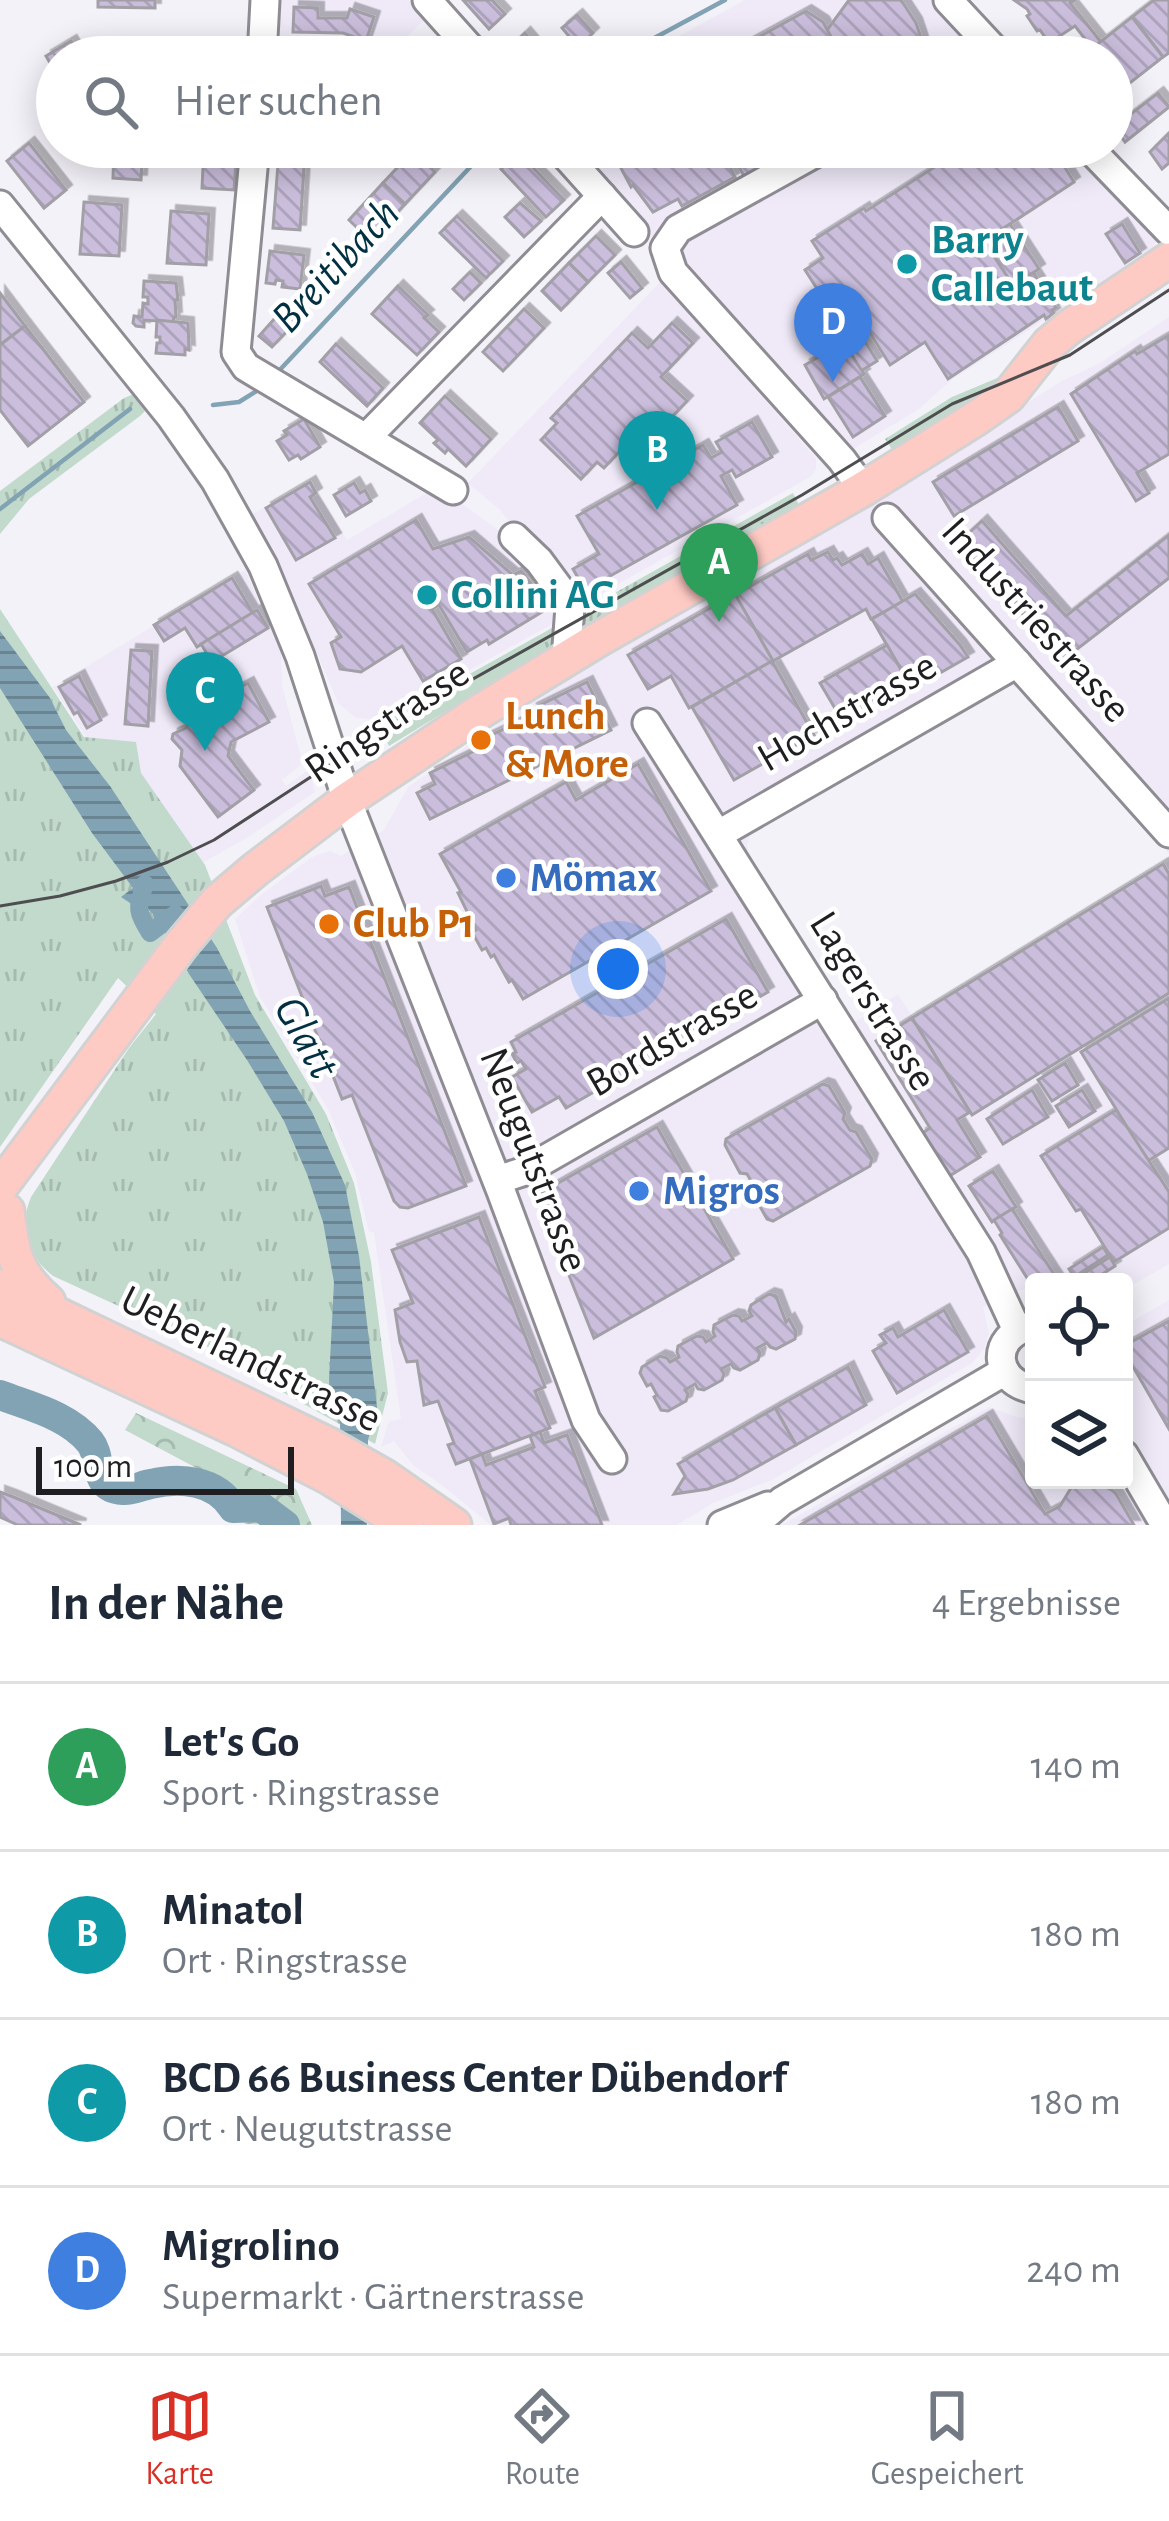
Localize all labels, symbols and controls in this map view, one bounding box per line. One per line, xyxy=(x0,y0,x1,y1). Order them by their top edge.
search box xyxy=(36,36,1133,168)
icon: search xyxy=(78,69,144,135)
text: Hier suchen xyxy=(174,79,383,124)
water label: Breitibach xyxy=(263,191,409,341)
place label: Barry Callebaut xyxy=(931,219,1093,309)
marker: Barry Callebaut xyxy=(894,251,920,277)
pin: D xyxy=(794,283,872,382)
pin: B xyxy=(618,411,696,510)
street label: Industriestrasse xyxy=(934,509,1138,731)
pin: A xyxy=(680,523,758,622)
place label: Collini AG xyxy=(451,574,615,616)
marker: Collini AG xyxy=(414,582,440,608)
street label: Hochstrasse xyxy=(751,644,943,780)
street label: Ringstrasse xyxy=(298,651,476,791)
pin: C xyxy=(166,652,244,751)
place label: Lunch & More xyxy=(505,695,629,785)
marker: Lunch & More xyxy=(468,727,494,753)
place label: Mömax xyxy=(530,857,657,899)
marker: Mömax xyxy=(493,865,519,891)
place label: Club P1 xyxy=(353,903,475,945)
street label: Lagerstrasse xyxy=(802,904,944,1098)
marker: Club P1 xyxy=(316,911,342,937)
your location xyxy=(588,939,648,999)
street label: Bordstrasse xyxy=(579,973,765,1105)
water label: Glatt xyxy=(265,989,347,1087)
street label: Neugutstrasse xyxy=(472,1042,596,1278)
place label: Migros xyxy=(663,1170,780,1212)
marker: Migros xyxy=(626,1178,652,1204)
map controls xyxy=(1025,1273,1133,1489)
button: locate xyxy=(1025,1273,1133,1381)
street label: Ueberlandstrasse xyxy=(114,1278,388,1440)
button: layers xyxy=(1025,1381,1133,1489)
scale bar xyxy=(36,1441,294,1494)
text: 100 m xyxy=(54,1451,132,1484)
text: In der Nähe xyxy=(48,1578,284,1629)
text: 4 Ergebnisse xyxy=(932,1584,1121,1623)
text: Let's Go xyxy=(162,1720,299,1765)
text: A xyxy=(75,1747,99,1786)
text: 140 m xyxy=(1031,1747,1121,1786)
text: Sport · Ringstrasse xyxy=(162,1774,440,1813)
text: Minatol xyxy=(162,1888,304,1933)
text: B xyxy=(76,1915,98,1954)
text: 180 m xyxy=(1031,1915,1121,1954)
text: Ort · Ringstrasse xyxy=(162,1942,408,1981)
text: BCD 66 Business Center Dübendorf xyxy=(162,2056,787,2101)
text: C xyxy=(77,2083,97,2122)
text: 180 m xyxy=(1031,2083,1121,2122)
text: Ort · Neugutstrasse xyxy=(162,2110,453,2149)
text: Migrolino xyxy=(162,2224,340,2269)
text: D xyxy=(74,2251,100,2290)
text: 240 m xyxy=(1026,2251,1121,2290)
text: Supermarkt · Gärtnerstrasse xyxy=(162,2278,585,2317)
tab: Karte xyxy=(145,2383,214,2495)
tab: Route xyxy=(505,2383,580,2495)
tab: Gespeichert xyxy=(871,2383,1024,2495)

